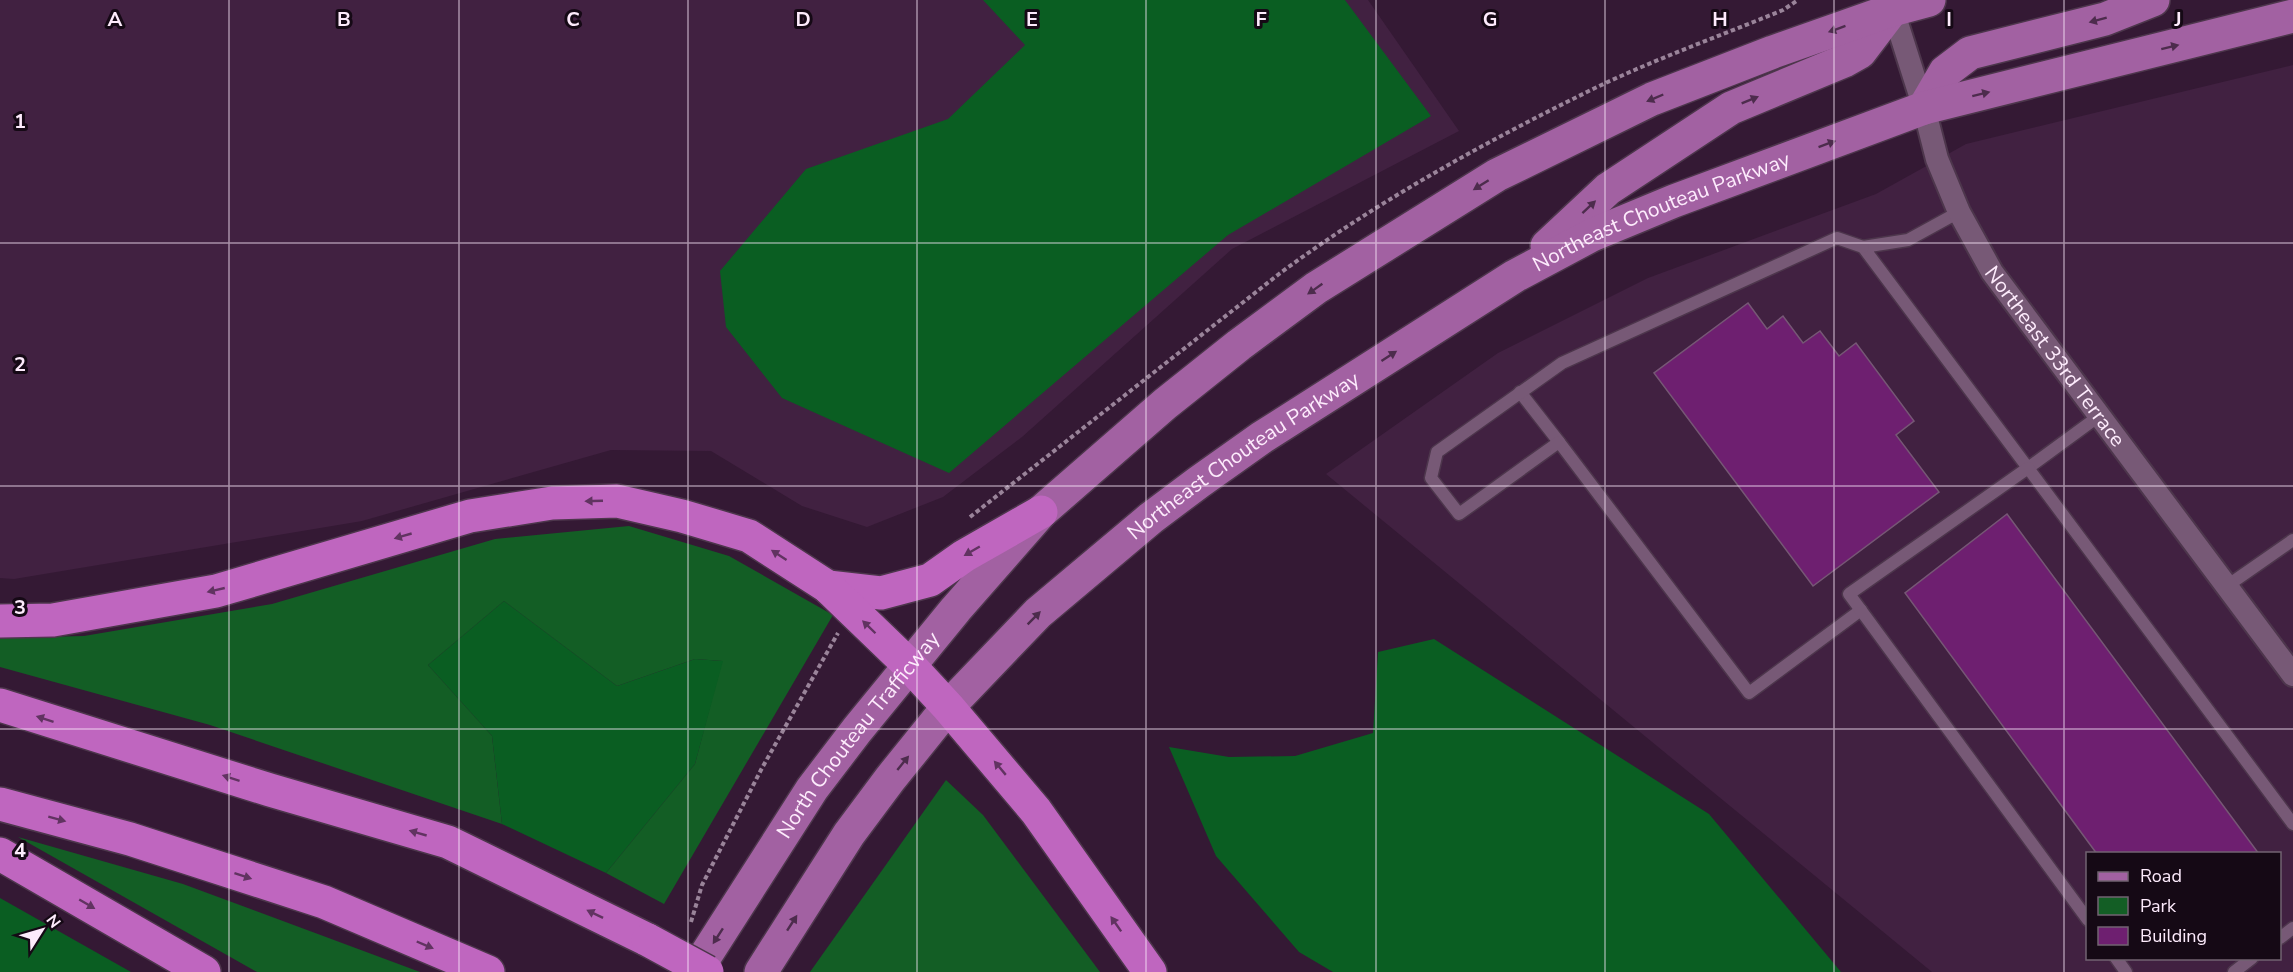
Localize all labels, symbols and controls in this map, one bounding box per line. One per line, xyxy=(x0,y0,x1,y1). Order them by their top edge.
text: A xyxy=(108,6,123,33)
text: B xyxy=(337,6,351,33)
text: C xyxy=(566,6,580,33)
text: D xyxy=(795,6,811,33)
text: E xyxy=(1026,6,1038,33)
text: F xyxy=(1255,6,1267,33)
text: G xyxy=(1483,6,1497,33)
text: H xyxy=(1712,6,1728,33)
text: I xyxy=(1946,6,1952,33)
text: J xyxy=(2173,6,2182,33)
one-way arrow xyxy=(2089,16,2107,25)
one-way arrow xyxy=(1828,25,1846,35)
one-way arrow xyxy=(2161,42,2179,52)
one-way arrow xyxy=(1972,89,1990,99)
one-way arrow xyxy=(1645,93,1663,103)
one-way arrow xyxy=(1742,95,1760,105)
text: 1 xyxy=(14,108,26,135)
one-way arrow xyxy=(1819,139,1837,149)
street label: Northeast Chouteau Parkway xyxy=(1528,145,1794,278)
one-way arrow xyxy=(1472,180,1489,191)
one-way arrow xyxy=(1581,200,1596,214)
street label: Northeast 33rd Terrace xyxy=(1978,260,2132,452)
one-way arrow xyxy=(1308,283,1324,295)
text: 2 xyxy=(14,351,26,378)
one-way arrow xyxy=(1381,351,1397,362)
street label: Northeast Chouteau Parkway xyxy=(1121,365,1365,546)
one-way arrow xyxy=(585,497,604,506)
one-way arrow xyxy=(394,532,412,541)
one-way arrow xyxy=(963,546,980,556)
one-way arrow xyxy=(771,550,787,561)
one-way arrow xyxy=(207,586,225,596)
text: 3 xyxy=(14,594,26,621)
one-way arrow xyxy=(1027,611,1041,626)
one-way arrow xyxy=(863,620,877,634)
street label: North Chouteau Trafficway xyxy=(770,626,946,844)
one-way arrow xyxy=(36,714,54,723)
one-way arrow xyxy=(897,755,909,770)
one-way arrow xyxy=(993,760,1006,776)
one-way arrow xyxy=(222,773,240,782)
one-way arrow xyxy=(48,815,66,824)
one-way arrow xyxy=(409,828,427,838)
text: 4 xyxy=(14,837,26,864)
legend xyxy=(2086,852,2281,960)
text: Road xyxy=(2140,864,2182,888)
one-way arrow xyxy=(234,871,252,881)
text: Park xyxy=(2140,894,2177,918)
one-way arrow xyxy=(79,899,95,910)
north arrow xyxy=(12,900,72,960)
one-way arrow xyxy=(587,909,604,919)
text: N xyxy=(41,910,66,933)
one-way arrow xyxy=(787,915,798,931)
one-way arrow xyxy=(1110,917,1122,933)
text: Building xyxy=(2140,924,2207,948)
one-way arrow xyxy=(713,928,724,944)
one-way arrow xyxy=(416,941,434,950)

